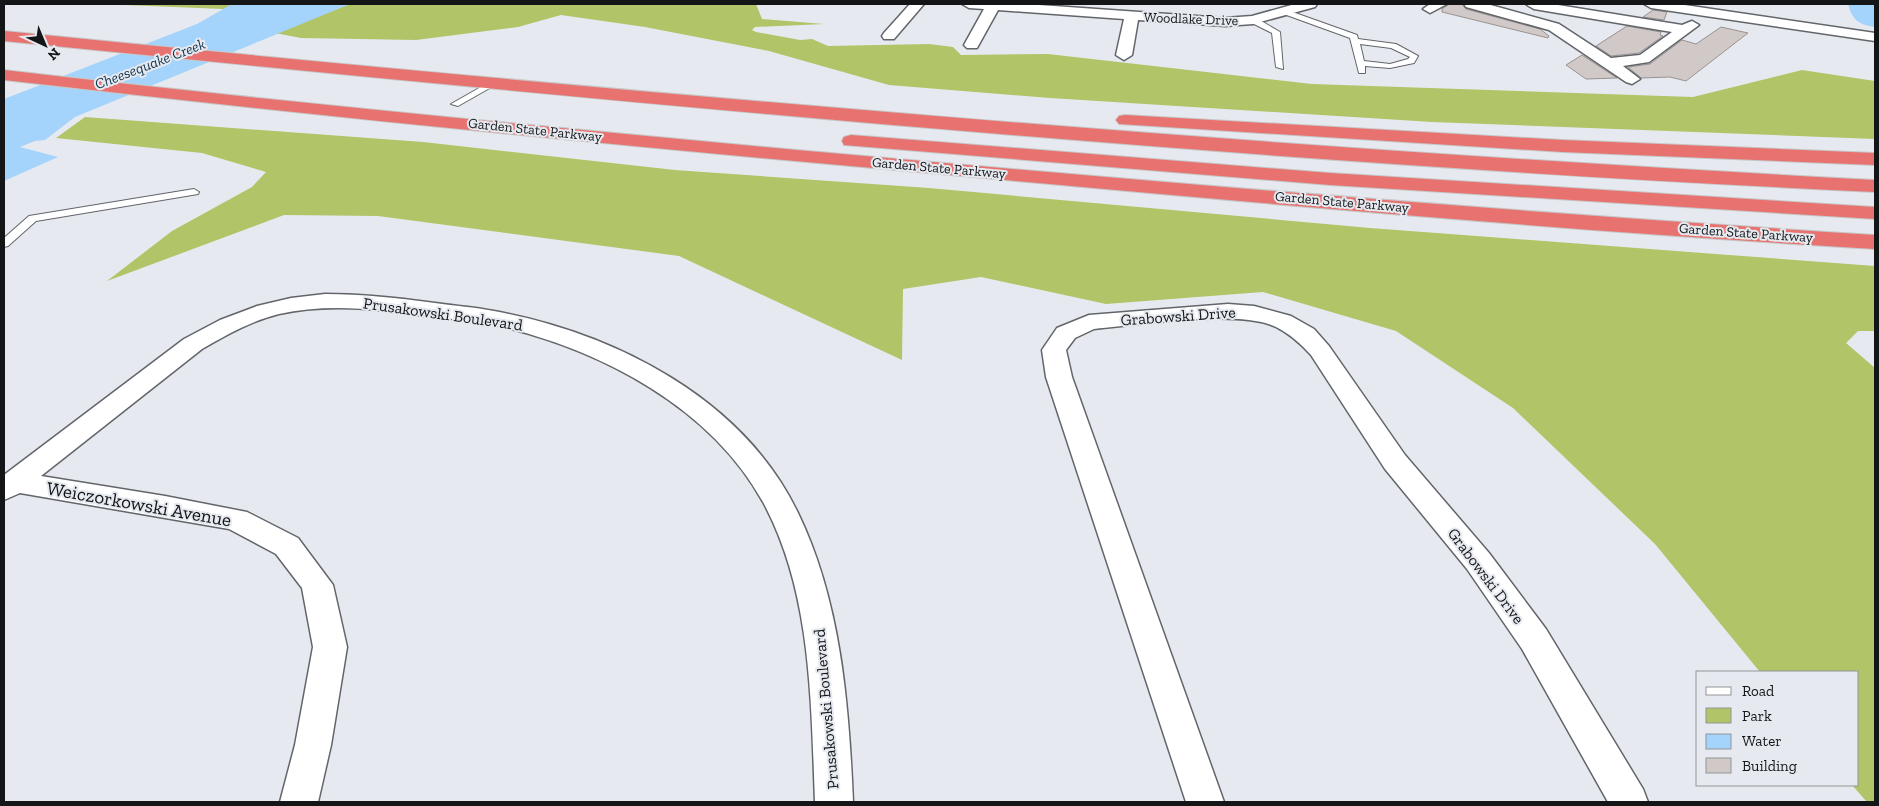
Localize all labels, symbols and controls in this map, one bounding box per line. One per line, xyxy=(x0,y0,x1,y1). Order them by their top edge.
street label: Woodlake Drive xyxy=(1143,9,1239,29)
north arrow xyxy=(20,20,70,70)
water label: Cheesequake Creek xyxy=(92,35,208,93)
text: N xyxy=(44,44,63,64)
street label: Garden State Parkway xyxy=(467,115,604,146)
street label: Garden State Parkway xyxy=(871,154,1007,182)
street label: Garden State Parkway xyxy=(1274,188,1410,216)
street label: Garden State Parkway xyxy=(1678,220,1814,246)
street label: Prusakowski Boulevard xyxy=(362,293,524,335)
street label: Grabowski Drive xyxy=(1120,303,1236,329)
street label: Weiczorkowski Avenue xyxy=(45,476,233,532)
street label: Grabowski Drive xyxy=(1444,524,1528,628)
street label: Prusakowski Boulevard xyxy=(810,628,842,790)
legend xyxy=(1696,671,1859,786)
text: Road xyxy=(1742,682,1775,700)
text: Park xyxy=(1742,707,1772,725)
text: Water xyxy=(1742,732,1782,750)
text: Building xyxy=(1742,757,1797,775)

